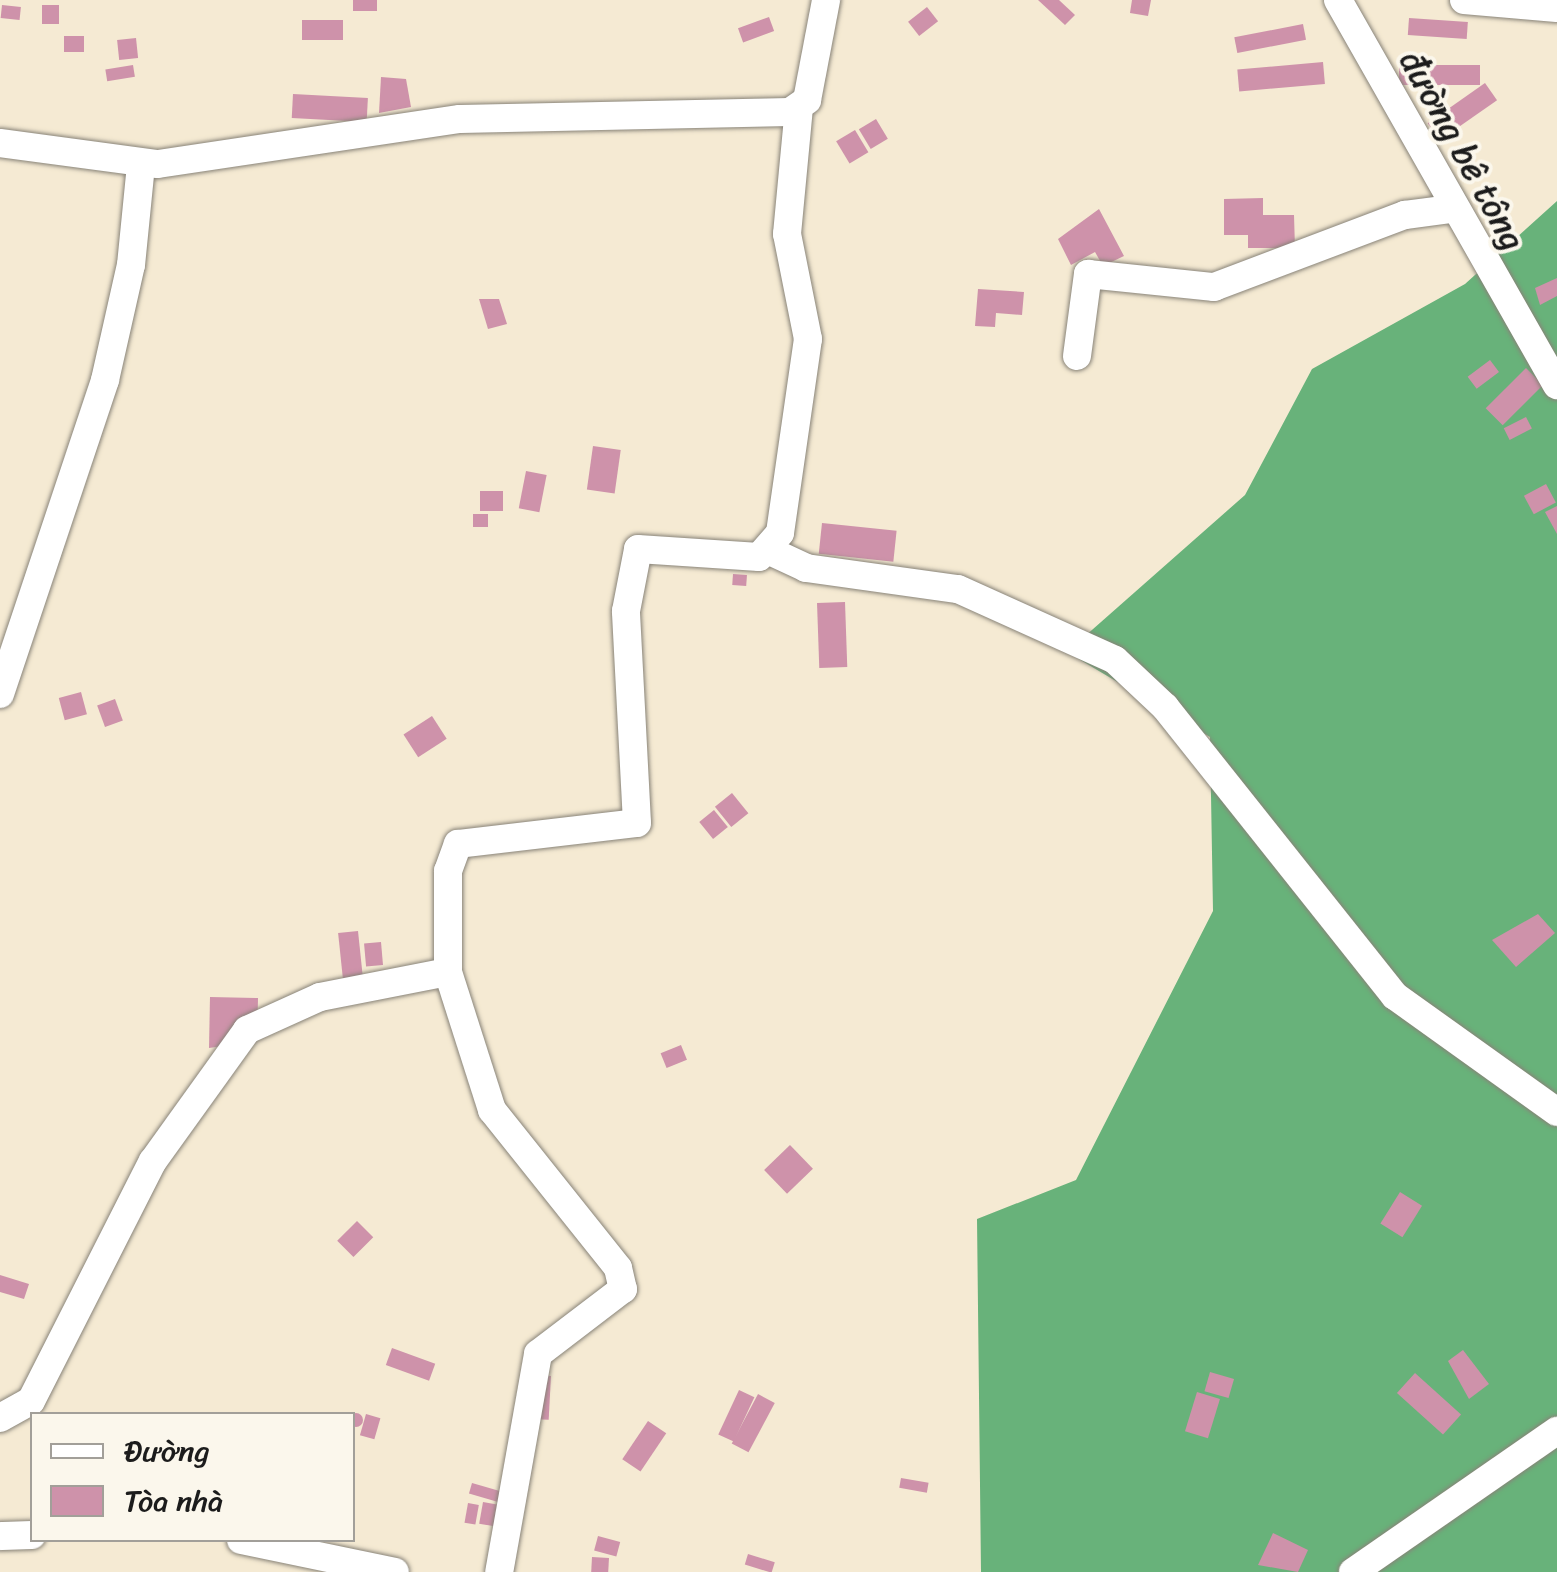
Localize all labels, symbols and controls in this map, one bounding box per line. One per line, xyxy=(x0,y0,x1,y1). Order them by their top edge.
street label: đường bê tông xyxy=(1391,43,1535,257)
legend xyxy=(30,1412,355,1542)
text: Đường xyxy=(124,1424,210,1478)
text: Tòa nhà xyxy=(124,1474,223,1528)

